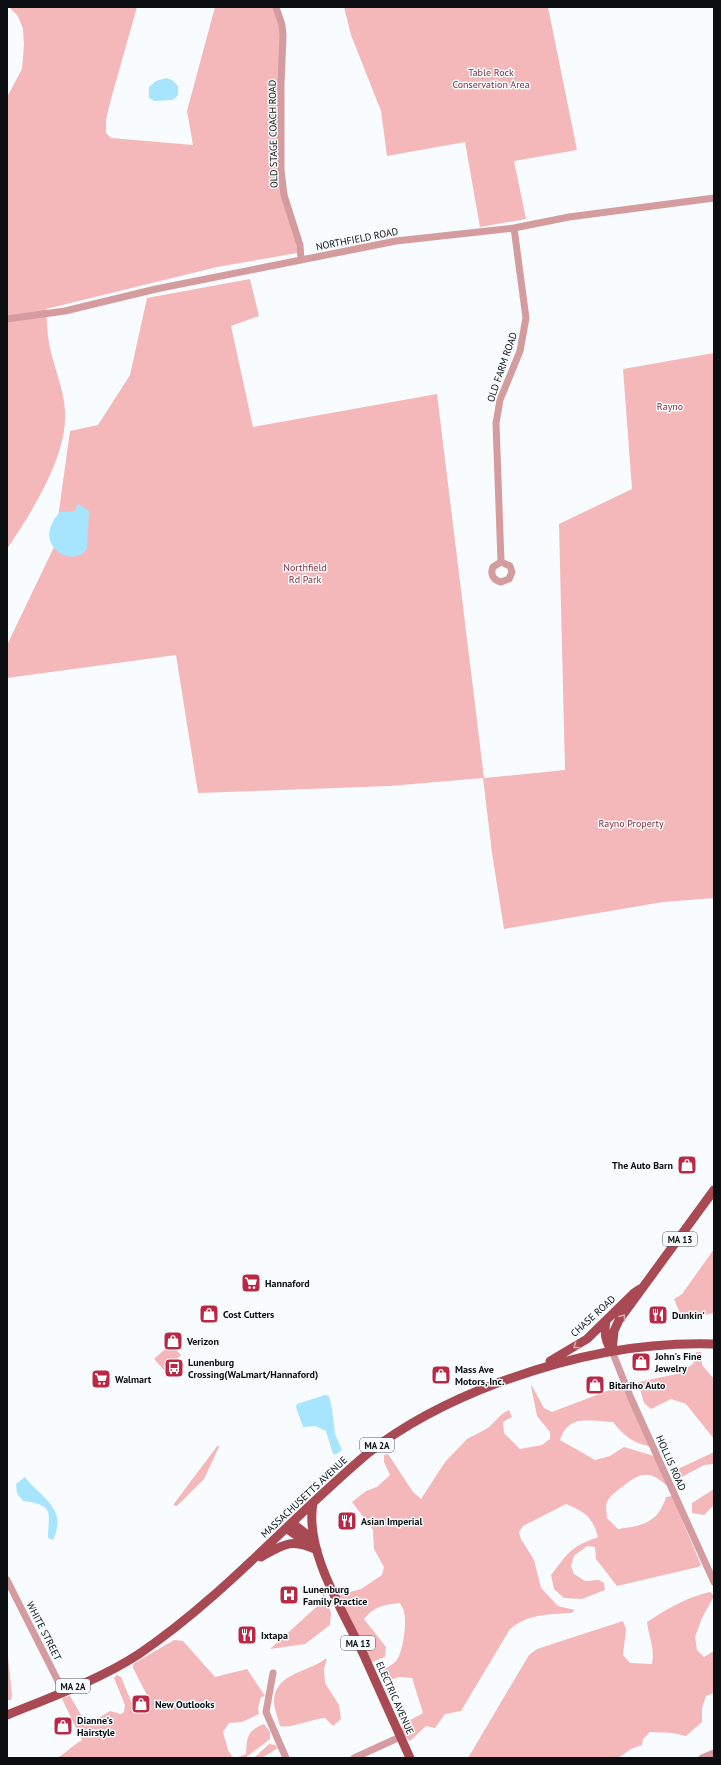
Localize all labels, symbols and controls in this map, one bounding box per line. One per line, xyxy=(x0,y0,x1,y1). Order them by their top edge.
park label: Table Rock Conservation Area xyxy=(452,66,530,91)
street label: OLD STAGE COACH ROAD xyxy=(266,80,280,188)
street label: NORTHFIELD ROAD xyxy=(315,225,399,253)
street label: OLD FARM ROAD xyxy=(484,330,520,404)
park label: Rayno xyxy=(657,400,683,413)
park label: Northfield Rd Park xyxy=(283,561,327,586)
park label: Rayno Property xyxy=(598,817,664,830)
shop icon: The Auto Barn xyxy=(676,1154,698,1176)
place label: The Auto Barn xyxy=(612,1159,673,1172)
road number: MA 13 xyxy=(663,1232,697,1246)
supermarket icon: Hannaford xyxy=(240,1272,262,1294)
place label: Hannaford xyxy=(265,1277,310,1290)
street label: CHASE ROAD xyxy=(568,1292,618,1340)
shop icon: Cost Cutters xyxy=(198,1303,220,1325)
restaurant icon: Dunkin' xyxy=(647,1304,669,1326)
place label: Cost Cutters xyxy=(223,1308,274,1321)
place label: Dunkin' xyxy=(672,1309,705,1322)
one-way arrow xyxy=(618,1314,625,1321)
shop icon: Verizon xyxy=(162,1330,184,1352)
place label: Verizon xyxy=(186,1335,219,1348)
one-way arrow xyxy=(574,1341,581,1348)
place label: John's Fine Jewelry xyxy=(654,1350,701,1375)
shop icon: John's Fine Jewelry xyxy=(630,1351,652,1373)
place label: Lunenburg Crossing(WaLmart/Hannaford) xyxy=(188,1356,318,1381)
bus stop icon: Lunenburg Crossing(WaLmart/Hannaford) xyxy=(163,1357,185,1379)
place label: Mass Ave Motors, Inc. xyxy=(455,1363,505,1388)
shop icon: Mass Ave Motors, Inc. xyxy=(430,1364,452,1386)
supermarket icon: Walmart xyxy=(90,1368,112,1390)
place label: Walmart xyxy=(115,1373,152,1386)
shop icon: Bitariho Auto xyxy=(584,1374,606,1396)
place label: Bitariho Auto xyxy=(609,1379,666,1392)
street label: HOLLIS ROAD xyxy=(653,1433,689,1493)
road number: MA 2A xyxy=(360,1438,394,1452)
street label: MASSACHUSETTS AVENUE xyxy=(258,1454,350,1540)
restaurant icon: Asian Imperial xyxy=(336,1510,358,1532)
place label: Asian Imperial xyxy=(361,1515,422,1528)
place label: Lunenburg Family Practice xyxy=(303,1583,367,1608)
hospital icon: Lunenburg Family Practice xyxy=(278,1584,300,1606)
street label: WHITE STREET xyxy=(24,1599,65,1663)
restaurant icon: Ixtapa xyxy=(236,1624,258,1646)
place label: Ixtapa xyxy=(261,1629,288,1642)
road number: MA 13 xyxy=(341,1636,375,1650)
street label: ELECTRIC AVENUE xyxy=(373,1660,417,1736)
road number: MA 2A xyxy=(56,1679,90,1693)
shop icon: New Outlooks xyxy=(130,1693,152,1715)
place label: New Outlooks xyxy=(155,1698,214,1711)
place label: Dianne's Hairstyle xyxy=(77,1714,115,1739)
shop icon: Dianne's Hairstyle xyxy=(52,1715,74,1737)

